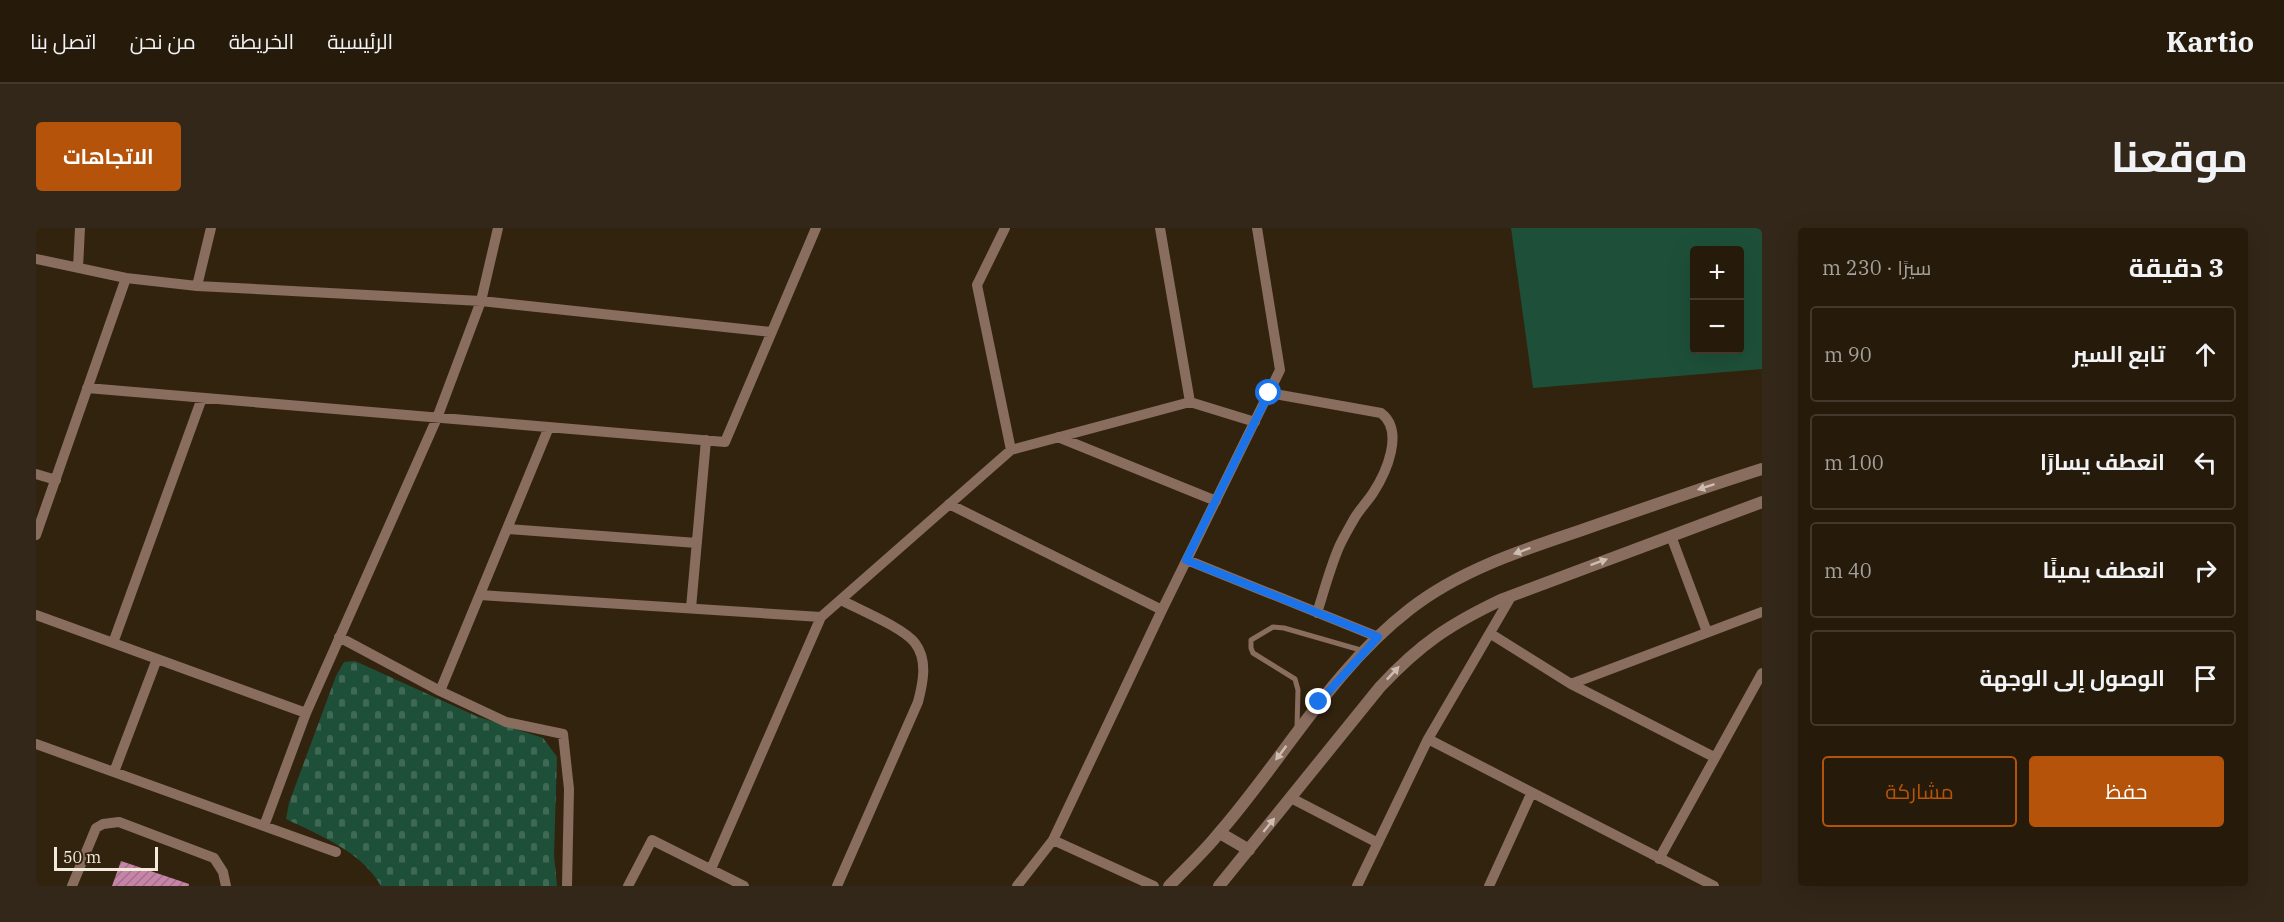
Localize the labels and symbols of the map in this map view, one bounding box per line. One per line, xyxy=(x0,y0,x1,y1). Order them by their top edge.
route start xyxy=(1255,379,1281,405)
one-way arrow xyxy=(1697,482,1715,492)
one-way arrow xyxy=(1513,547,1531,556)
one-way arrow xyxy=(1590,557,1608,567)
one-way arrow xyxy=(1385,667,1399,681)
route end xyxy=(1305,688,1331,714)
one-way arrow xyxy=(1274,745,1287,761)
one-way arrow xyxy=(1263,817,1275,832)
scale bar xyxy=(54,844,158,872)

